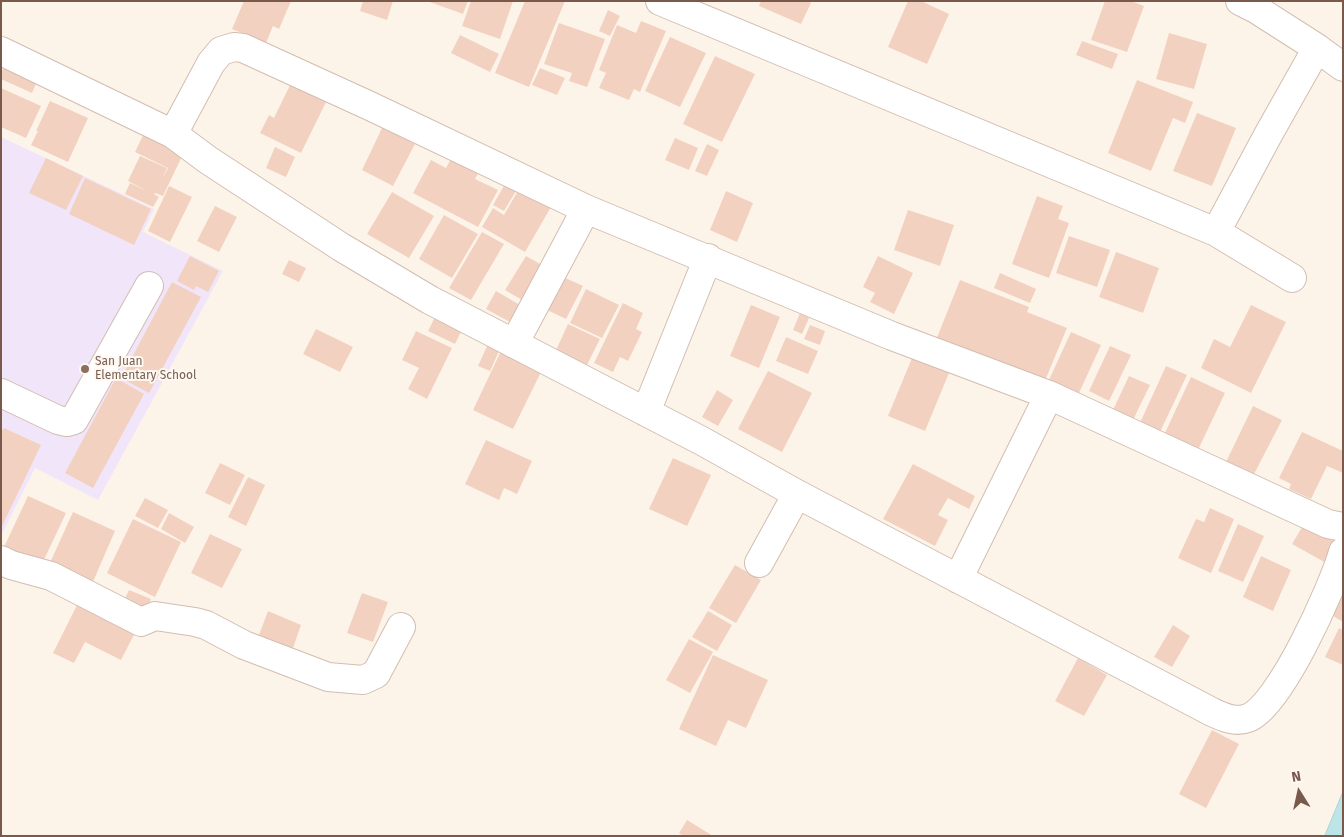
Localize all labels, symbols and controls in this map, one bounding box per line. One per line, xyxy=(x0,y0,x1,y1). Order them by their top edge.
place label: San Juan Elementary School xyxy=(95,355,197,383)
marker: San Juan Elementary School xyxy=(79,363,91,375)
north arrow xyxy=(1274,767,1324,817)
text: N xyxy=(1290,768,1302,786)

